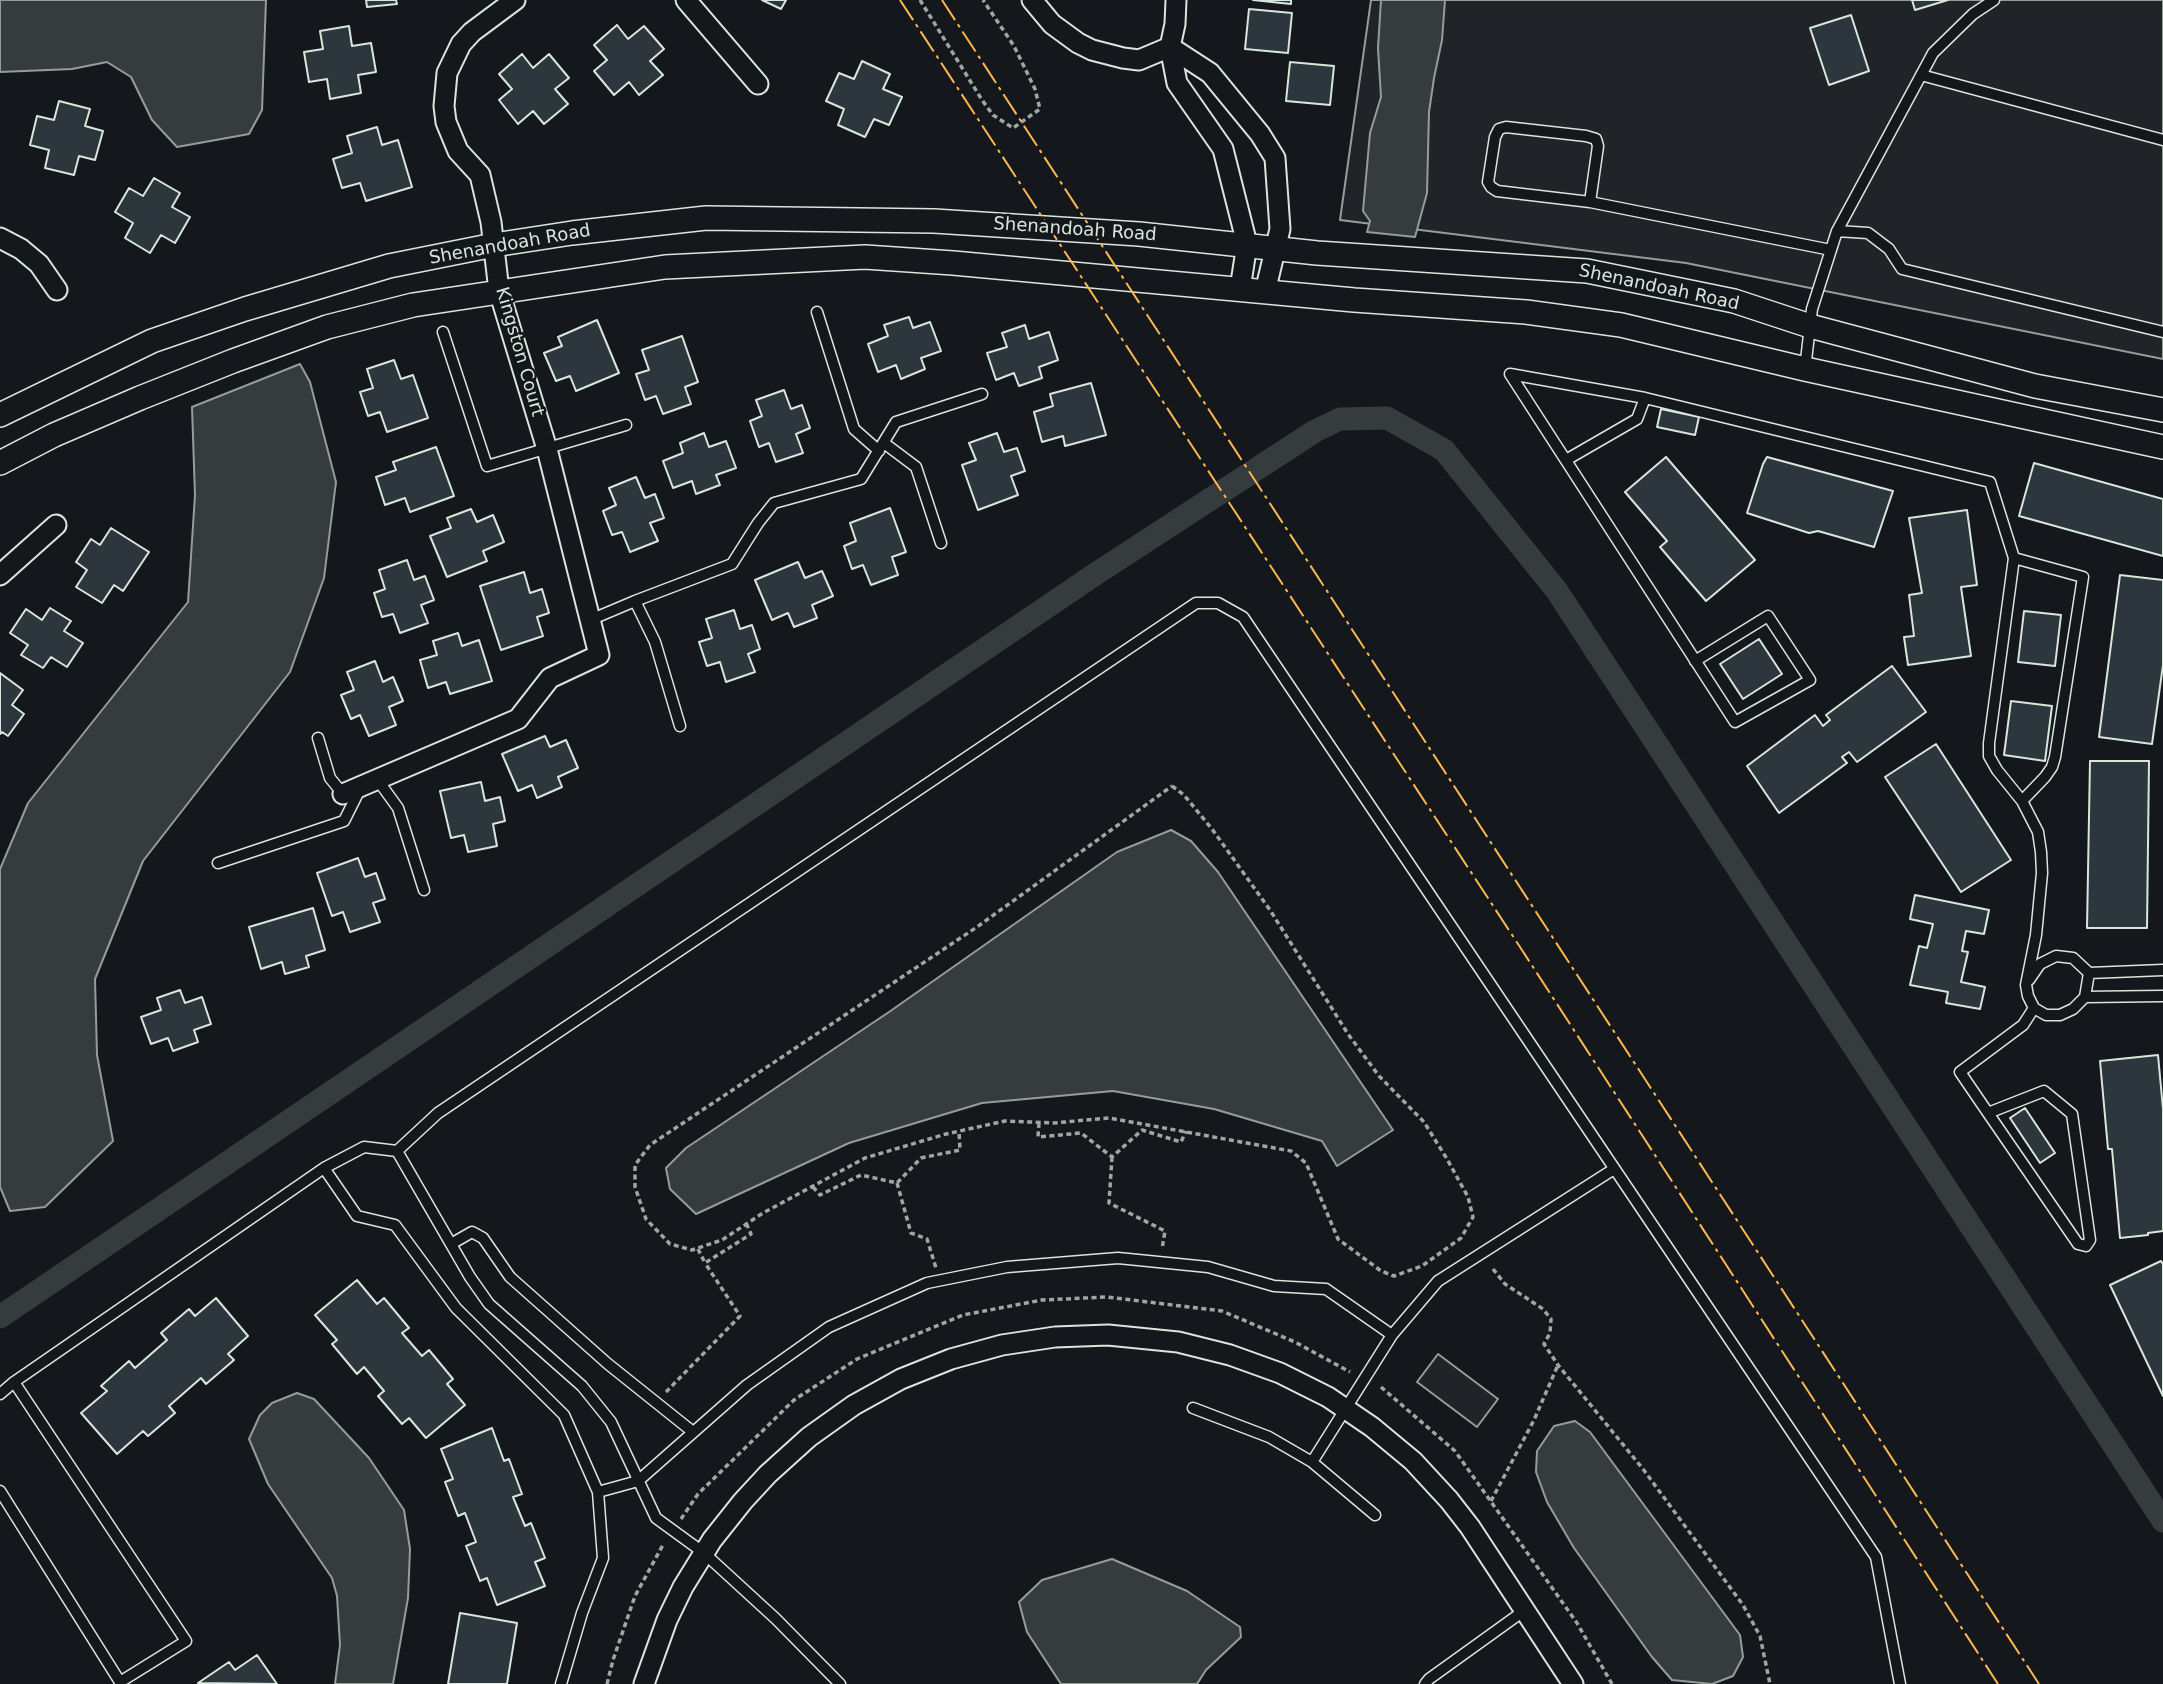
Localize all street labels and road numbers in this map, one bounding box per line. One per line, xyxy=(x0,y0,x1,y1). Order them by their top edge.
street label: Shenandoah Road xyxy=(993,214,1157,246)
street label: Shenandoah Road xyxy=(428,220,592,270)
street label: Shenandoah Road xyxy=(1577,260,1741,316)
street label: Kingston Court xyxy=(490,285,548,419)

